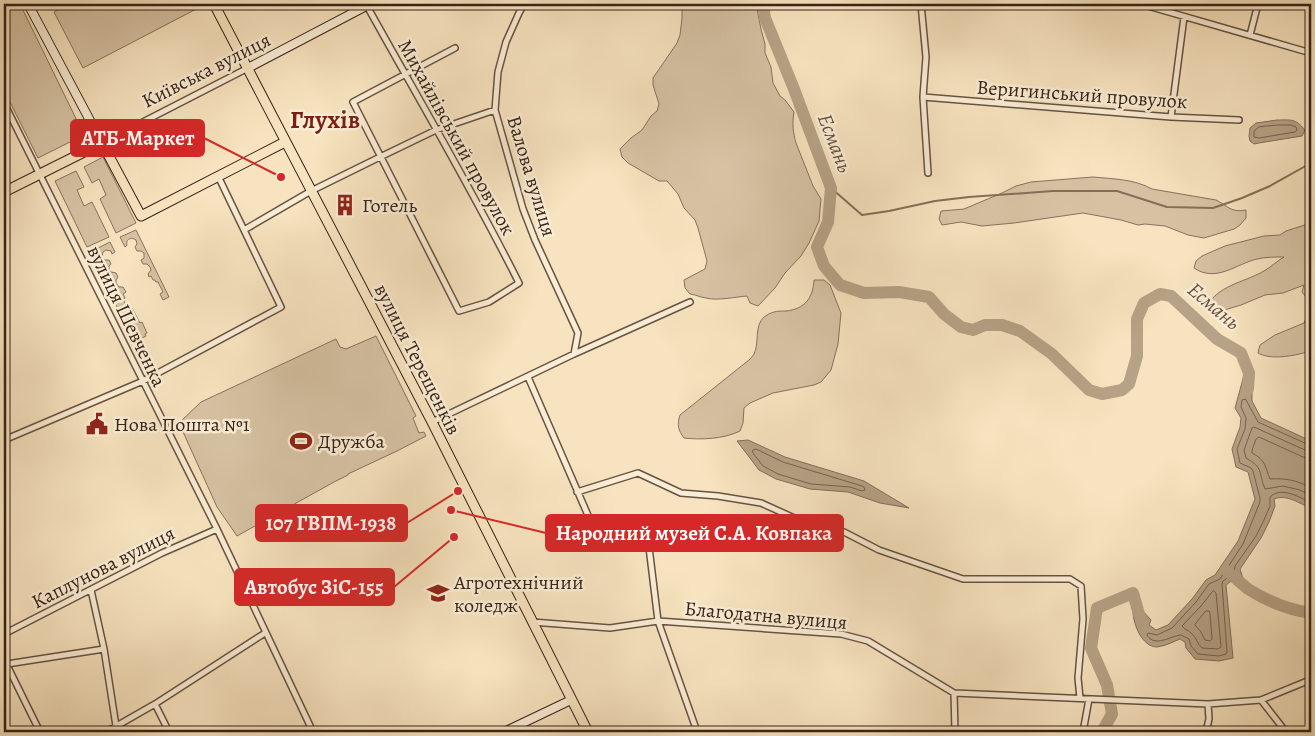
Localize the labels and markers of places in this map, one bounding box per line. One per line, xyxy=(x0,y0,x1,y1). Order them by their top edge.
callout: АТБ-Маркет xyxy=(71,120,204,156)
building icon: Готель xyxy=(332,192,358,218)
place label: Готель xyxy=(362,192,418,219)
public building icon: Нова Пошта №1 xyxy=(84,411,110,437)
place label: Нова Пошта №1 xyxy=(114,411,250,438)
sports icon: Дружба xyxy=(288,428,314,454)
place label: Дружба xyxy=(318,428,386,455)
callout: 107 ГВПМ-1938 xyxy=(256,505,407,541)
callout: Народний музей С.А. Ковпака xyxy=(546,515,843,551)
callout: Автобус ЗіС-155 xyxy=(235,569,394,605)
place label: Агротехнічний коледж xyxy=(453,569,584,619)
school or university icon: Агротехнічний коледж xyxy=(425,580,451,606)

